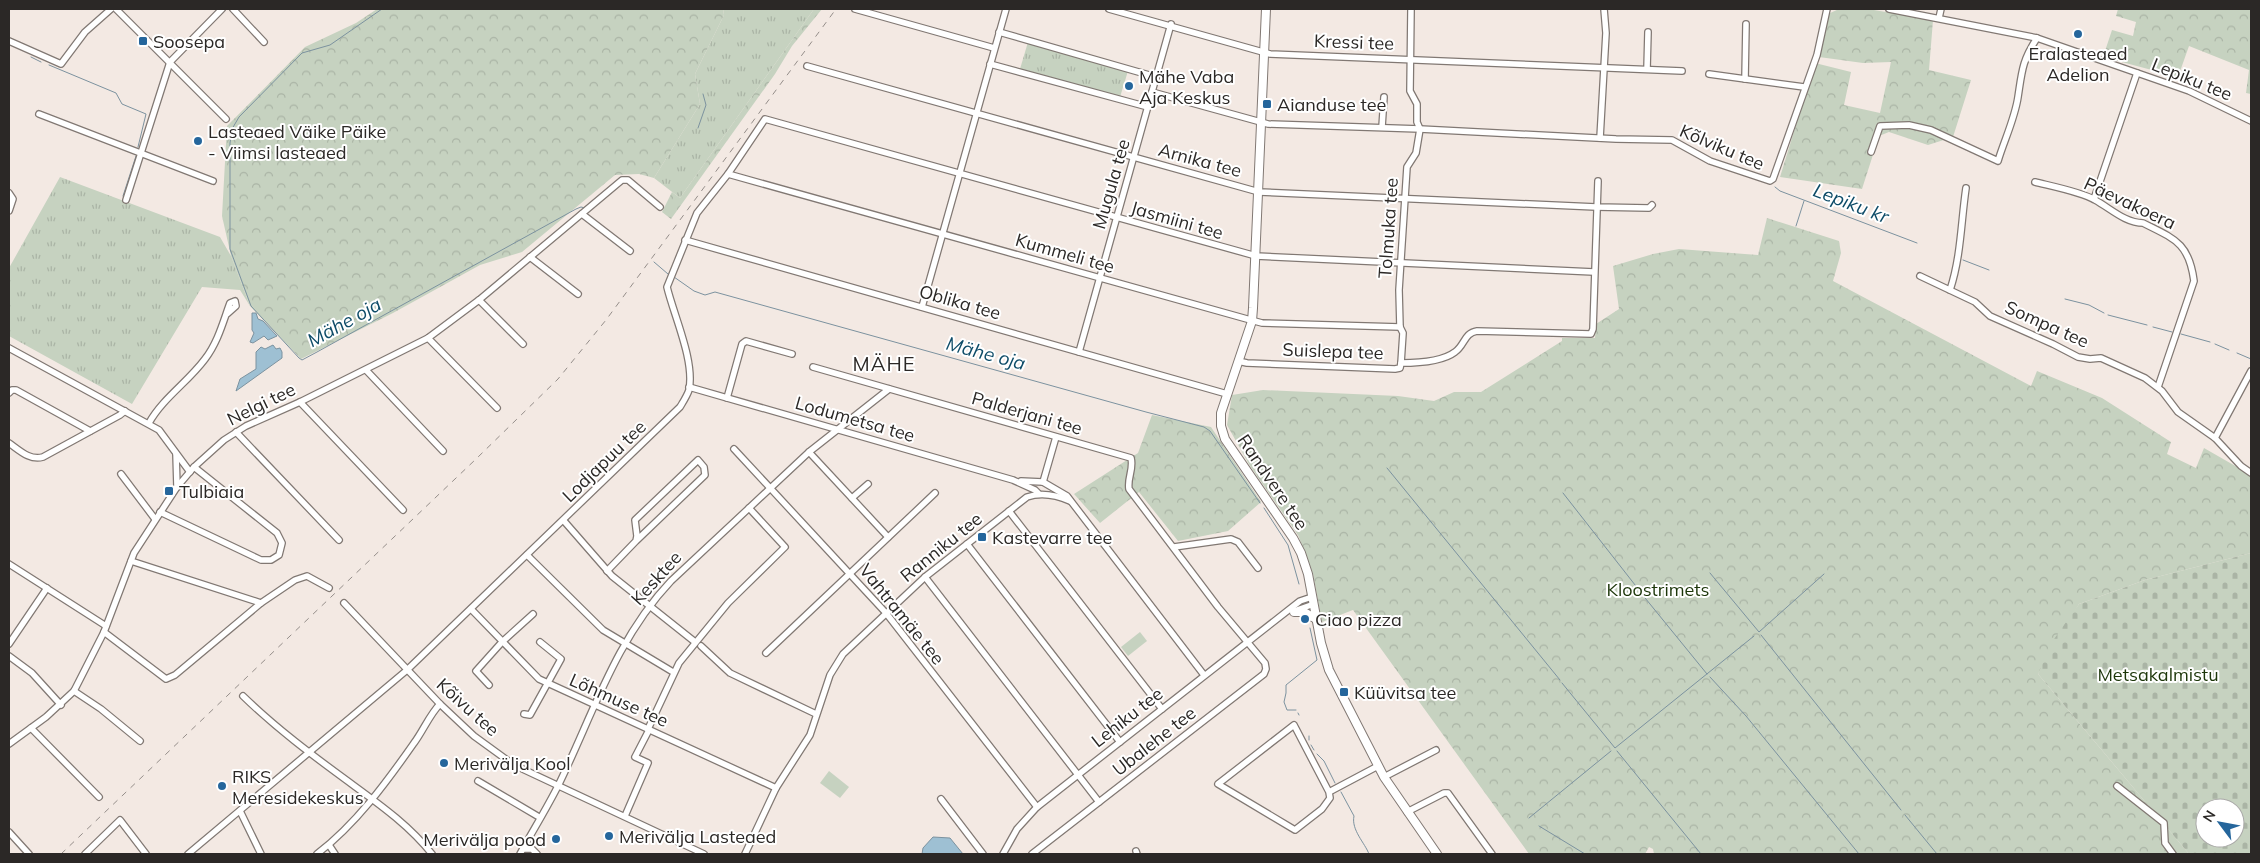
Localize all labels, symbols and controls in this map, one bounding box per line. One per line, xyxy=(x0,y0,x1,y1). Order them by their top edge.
marker: Eralasteaed Adelion xyxy=(2072,28,2084,40)
street label: Kressi tee xyxy=(1313,29,1395,55)
place label: Soosepa xyxy=(153,30,225,53)
marker: Soosepa xyxy=(137,35,149,47)
place label: Eralasteaed Adelion xyxy=(2028,42,2128,86)
street label: Lepiku tee xyxy=(2148,52,2236,106)
place label: Mähe Vaba Aja Keskus xyxy=(1139,65,1234,109)
marker: Mähe Vaba Aja Keskus xyxy=(1123,80,1135,92)
place label: Aianduse tee xyxy=(1277,93,1386,116)
marker: Aianduse tee xyxy=(1261,98,1273,110)
street label: Kõlviku tee xyxy=(1676,119,1768,175)
place label: Lasteaed Väike Päike - Viimsi lasteaed xyxy=(208,120,386,164)
marker: Lasteaed Väike Päike - Viimsi lasteaed xyxy=(192,135,204,147)
street label: Mugula tee xyxy=(1087,136,1135,232)
street label: Arnika tee xyxy=(1156,138,1244,182)
street label: Päevakoera xyxy=(2080,172,2180,234)
street label: Tolmuka tee xyxy=(1373,177,1403,279)
water label: Lepiku kr xyxy=(1810,178,1893,229)
street label: Jasmiini tee xyxy=(1128,196,1226,244)
street label: Kummeli tee xyxy=(1013,228,1117,278)
street label: Oblika tee xyxy=(917,279,1003,325)
water label: Mähe oja xyxy=(303,292,385,352)
street label: Sompa tee xyxy=(2001,295,2093,353)
water label: Mähe oja xyxy=(944,331,1028,375)
street label: Suislepa tee xyxy=(1282,338,1384,364)
district label: MÄHE xyxy=(853,351,915,376)
street label: Nelgi tee xyxy=(223,378,299,430)
street label: Palderjani tee xyxy=(969,386,1085,440)
street label: Lodumetsa tee xyxy=(793,391,917,447)
street label: Lodjapuu tee xyxy=(557,415,651,507)
street label: Randvere tee xyxy=(1233,430,1313,534)
place label: Tulbiaia xyxy=(179,480,244,503)
marker: Tulbiaia xyxy=(163,485,175,497)
street label: Ranniku tee xyxy=(895,507,987,587)
place label: Kastevarre tee xyxy=(992,526,1112,549)
marker: Kastevarre tee xyxy=(976,531,988,543)
street label: Kesktee xyxy=(626,546,686,610)
street label: Vahtramäe tee xyxy=(854,559,950,669)
park label: Kloostrimets xyxy=(1606,578,1710,601)
place label: Ciao pizza xyxy=(1315,608,1402,631)
marker: Ciao pizza xyxy=(1299,613,1311,625)
park label: Metsakalmistu xyxy=(2097,663,2219,686)
street label: Lõhmuse tee xyxy=(566,668,672,732)
street label: Kõivu tee xyxy=(432,673,504,741)
place label: Küüvitsa tee xyxy=(1354,681,1456,704)
street label: Lehiku tee xyxy=(1087,682,1167,752)
marker: Küüvitsa tee xyxy=(1338,686,1350,698)
street label: Ubalehe tee xyxy=(1108,701,1200,781)
place label: Merivälja Kool xyxy=(454,752,571,775)
marker: Merivälja Kool xyxy=(438,757,450,769)
place label: RIKS Meresidekeskus xyxy=(232,765,364,809)
marker: RIKS Meresidekeskus xyxy=(216,780,228,792)
north arrow xyxy=(2195,798,2245,848)
text: N xyxy=(2199,807,2219,825)
place label: Merivälja Lasteaed xyxy=(619,825,776,848)
place label: Merivälja pood xyxy=(423,828,546,851)
marker: Merivälja Lasteaed xyxy=(603,830,615,842)
marker: Merivälja pood xyxy=(550,833,562,845)

